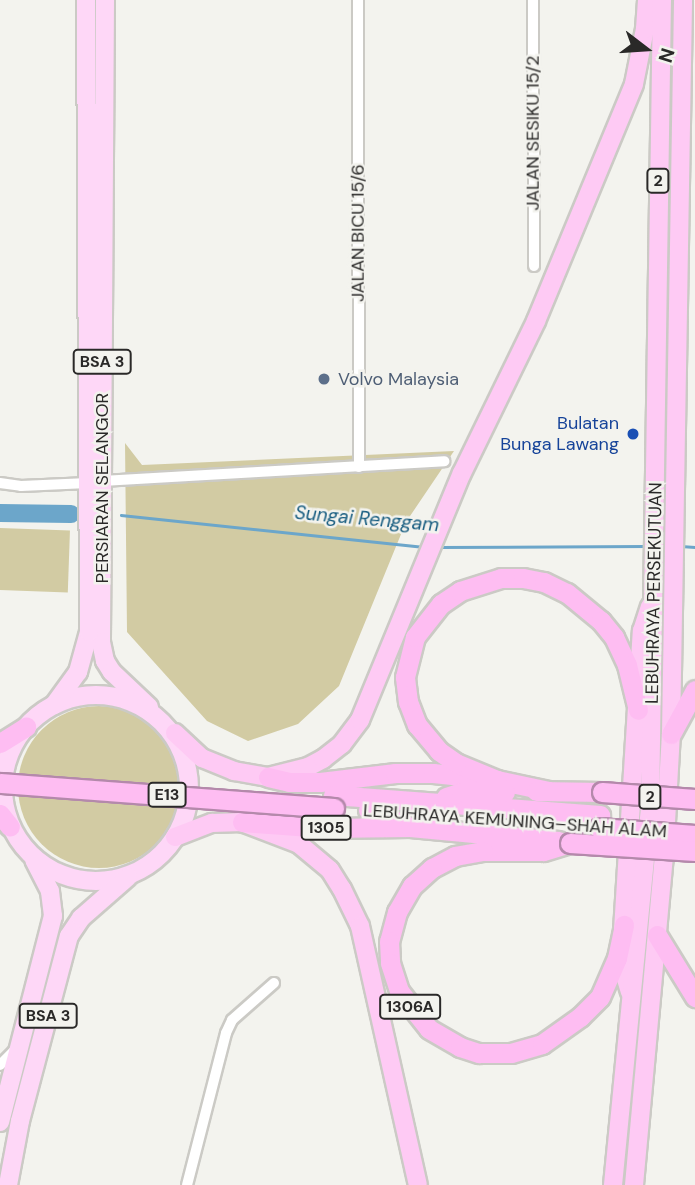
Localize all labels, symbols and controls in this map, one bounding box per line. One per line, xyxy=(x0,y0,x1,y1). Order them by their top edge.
north arrow xyxy=(611,14,681,84)
text: N xyxy=(653,45,681,66)
street label: JALAN SESIKU 15/2 xyxy=(522,56,544,210)
street label: JALAN BICU 15/6 xyxy=(347,164,369,302)
road number: 2 xyxy=(646,168,670,194)
road number: BSA 3 xyxy=(72,350,132,374)
place label: Volvo Malaysia xyxy=(338,368,459,390)
marker: Volvo Malaysia xyxy=(316,371,332,387)
street label: PERSIARAN SELANGOR xyxy=(91,393,113,583)
place label: Bulatan Bunga Lawang xyxy=(500,413,619,456)
marker: Bulatan Bunga Lawang xyxy=(625,426,641,442)
street label: LEBUHRAYA PERSEKUTUAN xyxy=(641,482,667,704)
water label: Sungai Renggam xyxy=(294,501,440,537)
road number: E13 xyxy=(146,782,188,808)
road number: 2 xyxy=(638,784,662,810)
street label: LEBUHRAYA KEMUNING–SHAH ALAM xyxy=(362,800,668,842)
road number: 1305 xyxy=(300,816,352,841)
road number: 1306A xyxy=(378,995,442,1020)
road number: BSA 3 xyxy=(18,1004,78,1028)

